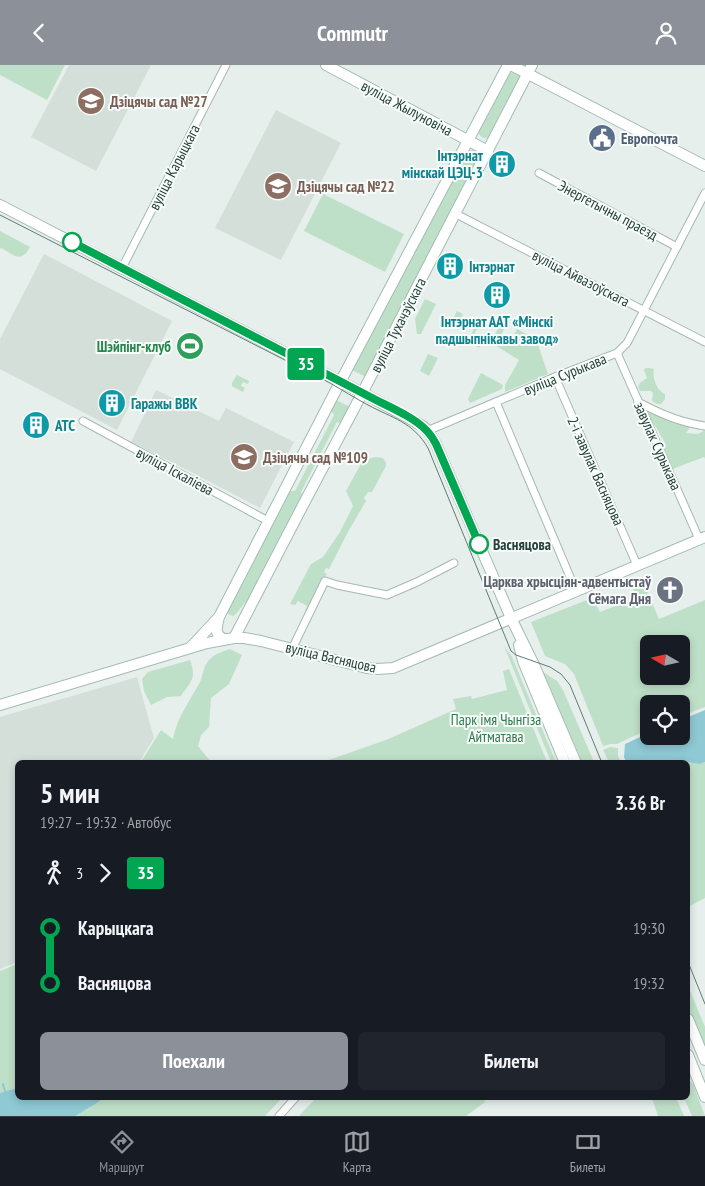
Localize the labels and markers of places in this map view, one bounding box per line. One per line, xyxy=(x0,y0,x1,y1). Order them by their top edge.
school or university icon: Дзіцячы сад №27 xyxy=(76,86,106,116)
place label: Дзіцячы сад №27 xyxy=(110,92,208,111)
public building icon: Европочта xyxy=(587,123,617,153)
place label: Европочта xyxy=(621,129,678,148)
place label: Інтэрнат мінскай ЦЭЦ-3 xyxy=(402,146,484,182)
building icon: Інтэрнат мінскай ЦЭЦ-3 xyxy=(487,149,517,179)
school or university icon: Дзіцячы сад №22 xyxy=(263,171,293,201)
place label: Дзіцячы сад №22 xyxy=(297,177,395,196)
unlabelled marker xyxy=(62,232,82,252)
building icon: Інтэрнат xyxy=(435,251,465,281)
place label: Інтэрнат xyxy=(469,257,516,276)
building icon: Інтэрнат ААТ «Мінскі падшыпнікавы завод» xyxy=(482,280,512,310)
place label: Інтэрнат ААТ «Мінскі падшыпнікавы завод» xyxy=(435,312,559,348)
sports icon: Шэйпінг-клуб xyxy=(175,331,205,361)
place label: Шэйпінг-клуб xyxy=(97,337,171,356)
building icon: Гаражы ВВК xyxy=(97,388,127,418)
place label: Гаражы ВВК xyxy=(131,394,198,413)
building icon: АТС xyxy=(21,410,51,440)
place label: АТС xyxy=(54,416,75,435)
school or university icon: Дзіцячы сад №109 xyxy=(229,442,259,472)
place label: Дзіцячы сад №109 xyxy=(263,448,368,467)
marker: Васняцова xyxy=(469,534,489,554)
place label: Васняцова xyxy=(493,535,551,554)
place label: Царква хрысціян-адвентыстаў Сёмага Дня xyxy=(483,572,652,608)
church icon: Царква хрысціян-адвентыстаў Сёмага Дня xyxy=(655,575,685,605)

